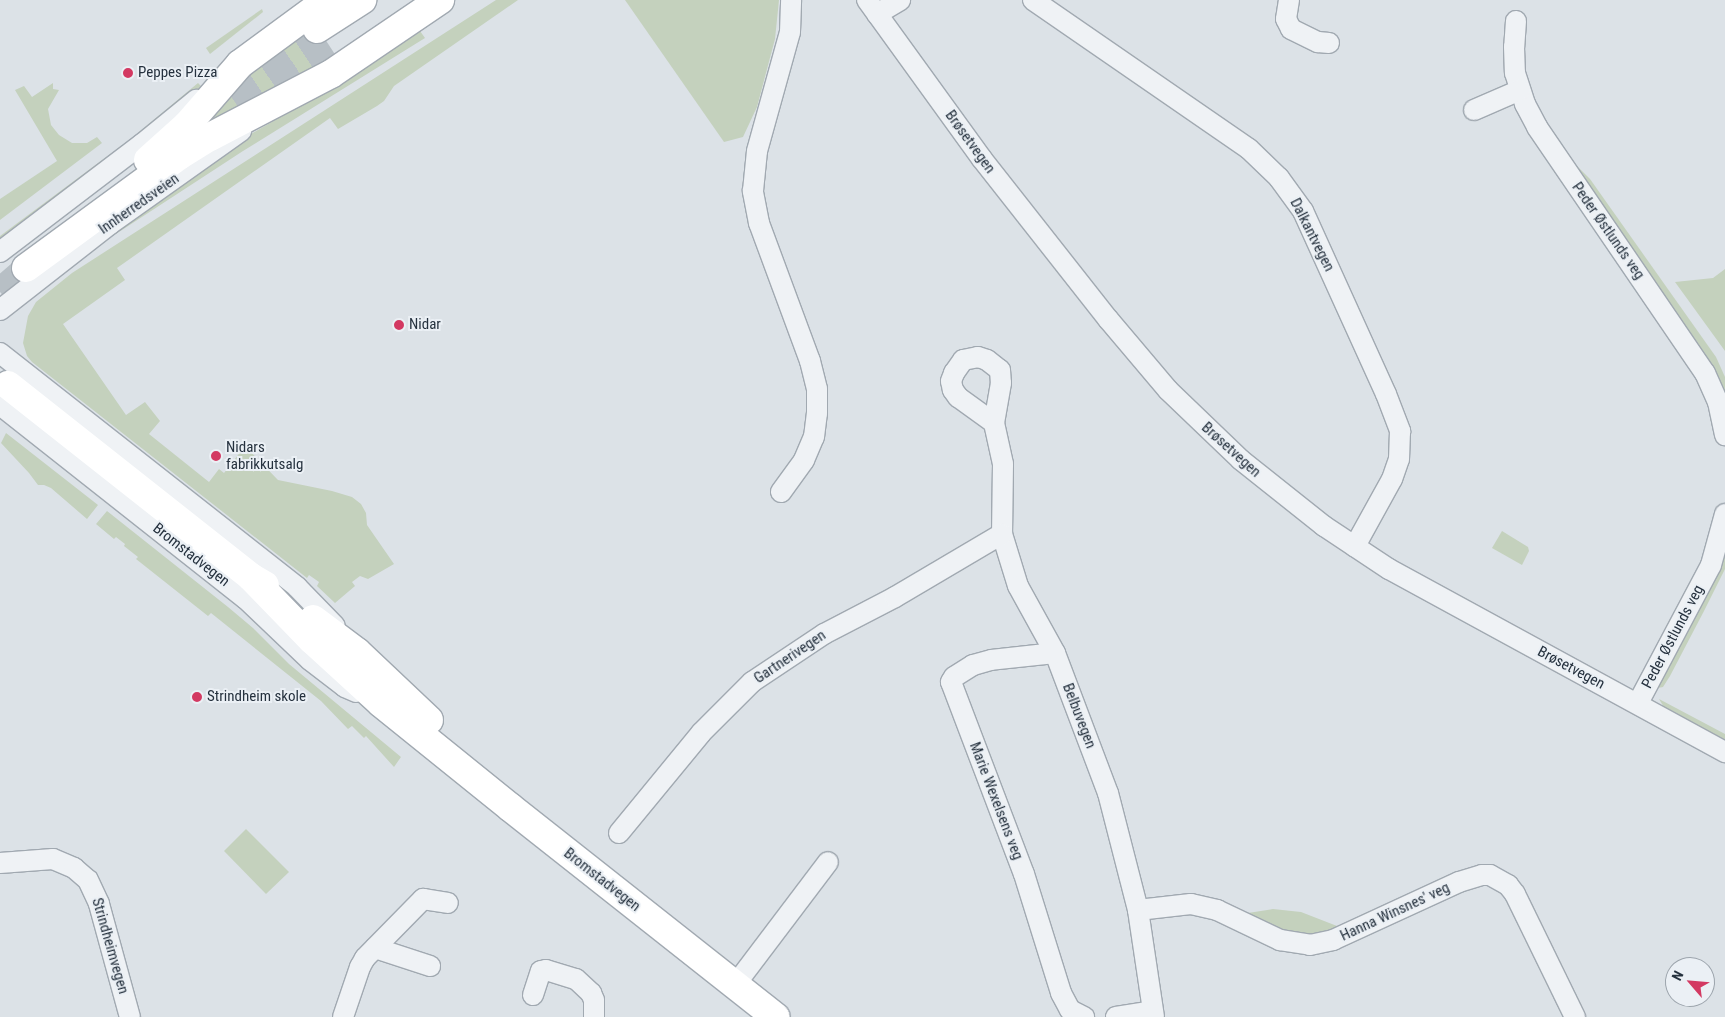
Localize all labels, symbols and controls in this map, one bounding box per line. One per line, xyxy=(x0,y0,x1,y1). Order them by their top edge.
place label: Peppes Pizza xyxy=(138,64,217,82)
marker: Peppes Pizza xyxy=(122,67,134,79)
street label: Brøsetvegen xyxy=(941,107,999,177)
street label: Innherredsveien xyxy=(95,170,183,238)
street label: Peder Østlunds veg xyxy=(1568,179,1648,283)
street label: Dalkantvegen xyxy=(1286,195,1338,275)
place label: Nidar xyxy=(409,316,441,334)
marker: Nidar xyxy=(393,319,405,331)
street label: Brøsetvegen xyxy=(1198,419,1264,481)
place label: Nidars fabrikkutsalg xyxy=(226,438,303,473)
marker: Nidars fabrikkutsalg xyxy=(210,450,222,462)
street label: Bromstadvegen xyxy=(149,519,233,591)
street label: Peder Østlunds veg xyxy=(1638,582,1708,692)
street label: Gartnerivegen xyxy=(751,626,829,688)
street label: Brøsetvegen xyxy=(1534,643,1608,693)
street label: Belbuvegen xyxy=(1058,681,1100,751)
place label: Strindheim skole xyxy=(207,688,306,706)
marker: Strindheim skole xyxy=(191,691,203,703)
street label: Marie Wexelsens veg xyxy=(965,740,1027,862)
street label: Bromstadvegen xyxy=(560,844,644,916)
street label: Hanna Winsnes' veg xyxy=(1337,879,1453,945)
street label: Strindheimvegen xyxy=(88,896,132,996)
north arrow xyxy=(1665,957,1715,1007)
text: N xyxy=(1668,968,1687,983)

